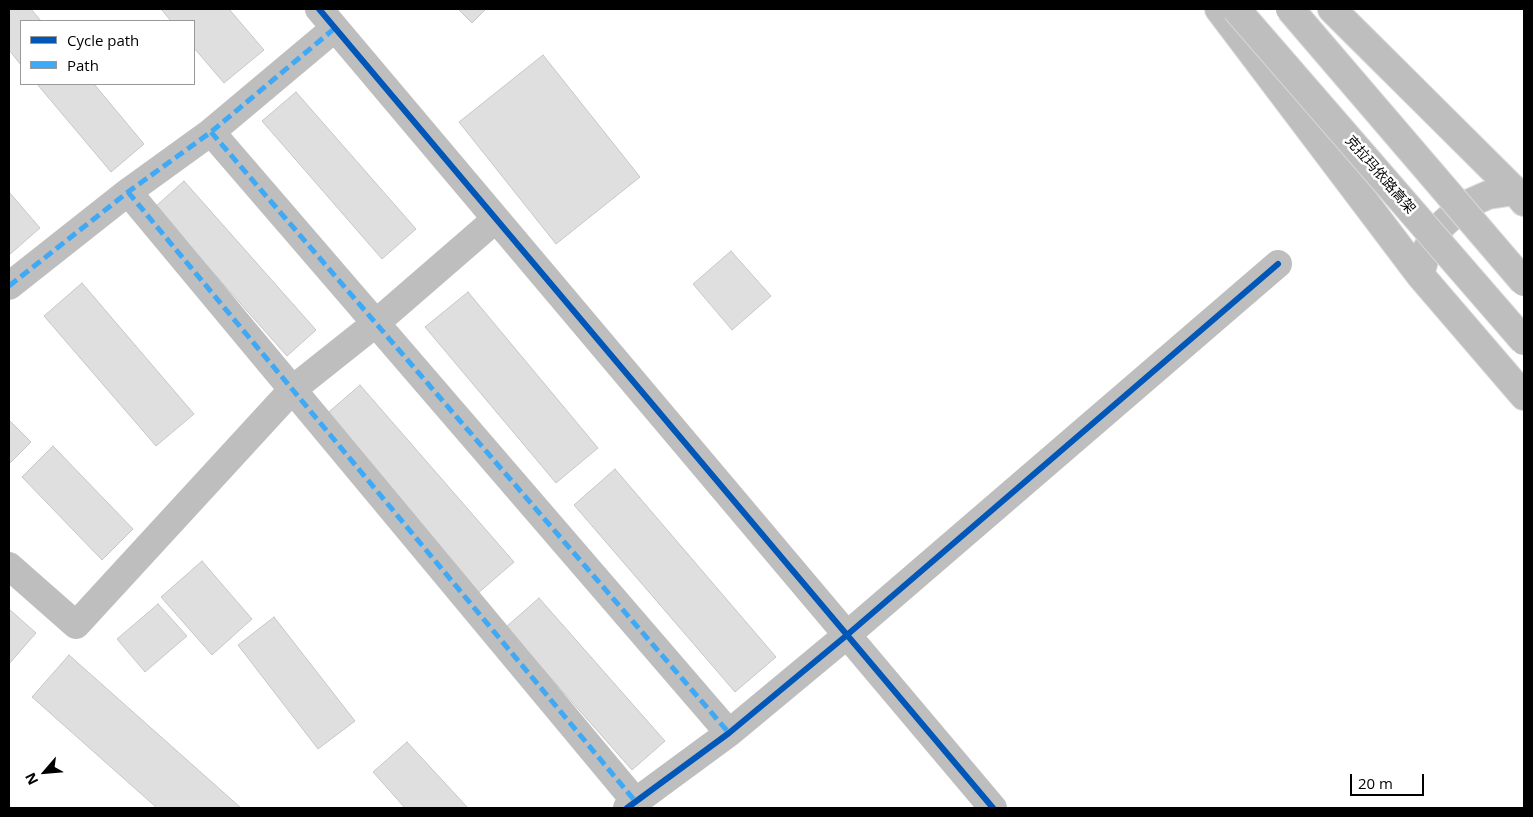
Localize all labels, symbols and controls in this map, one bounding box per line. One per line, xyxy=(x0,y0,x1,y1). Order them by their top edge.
legend xyxy=(20,20,195,85)
text: Cycle path xyxy=(67,30,139,50)
text: Path xyxy=(67,55,99,75)
street label: 克拉玛依路高架 xyxy=(1342,133,1418,217)
north arrow xyxy=(20,747,70,797)
scale bar xyxy=(1353,764,1427,796)
text: N xyxy=(20,770,42,788)
text: 20 m xyxy=(1358,773,1393,793)

